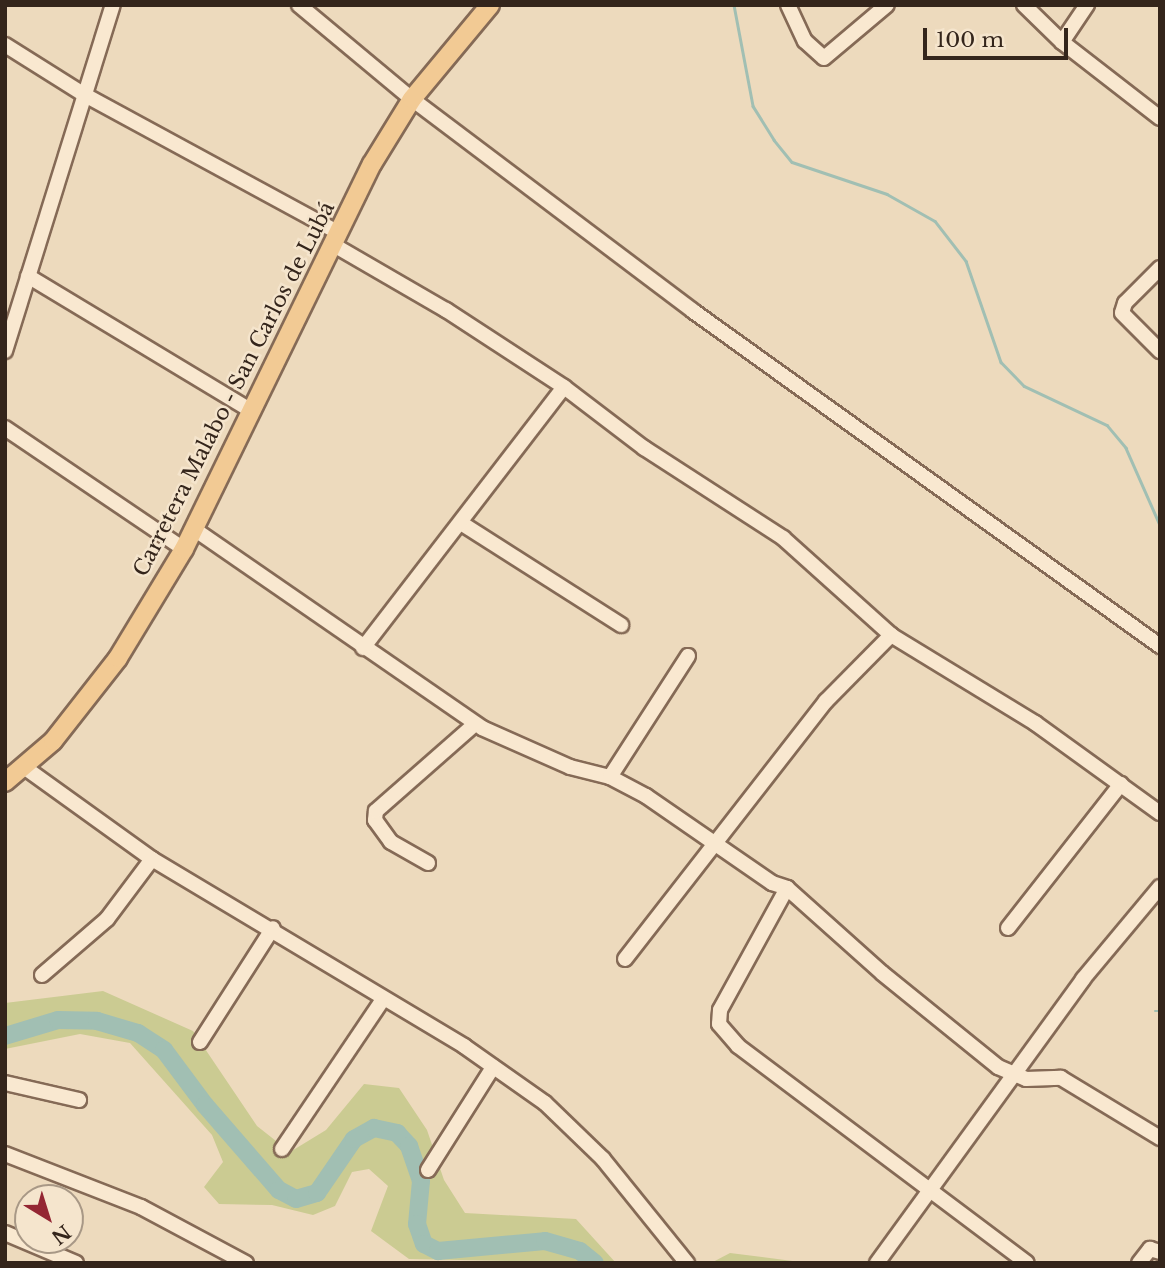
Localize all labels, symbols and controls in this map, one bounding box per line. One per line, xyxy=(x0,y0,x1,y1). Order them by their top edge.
scale bar xyxy=(927,14,1072,58)
text: 100 m xyxy=(936,27,1004,53)
street label: Carretera Malabo - San Carlos de Lubá xyxy=(128,197,340,581)
north arrow xyxy=(14,1184,84,1254)
text: N xyxy=(47,1220,75,1249)

